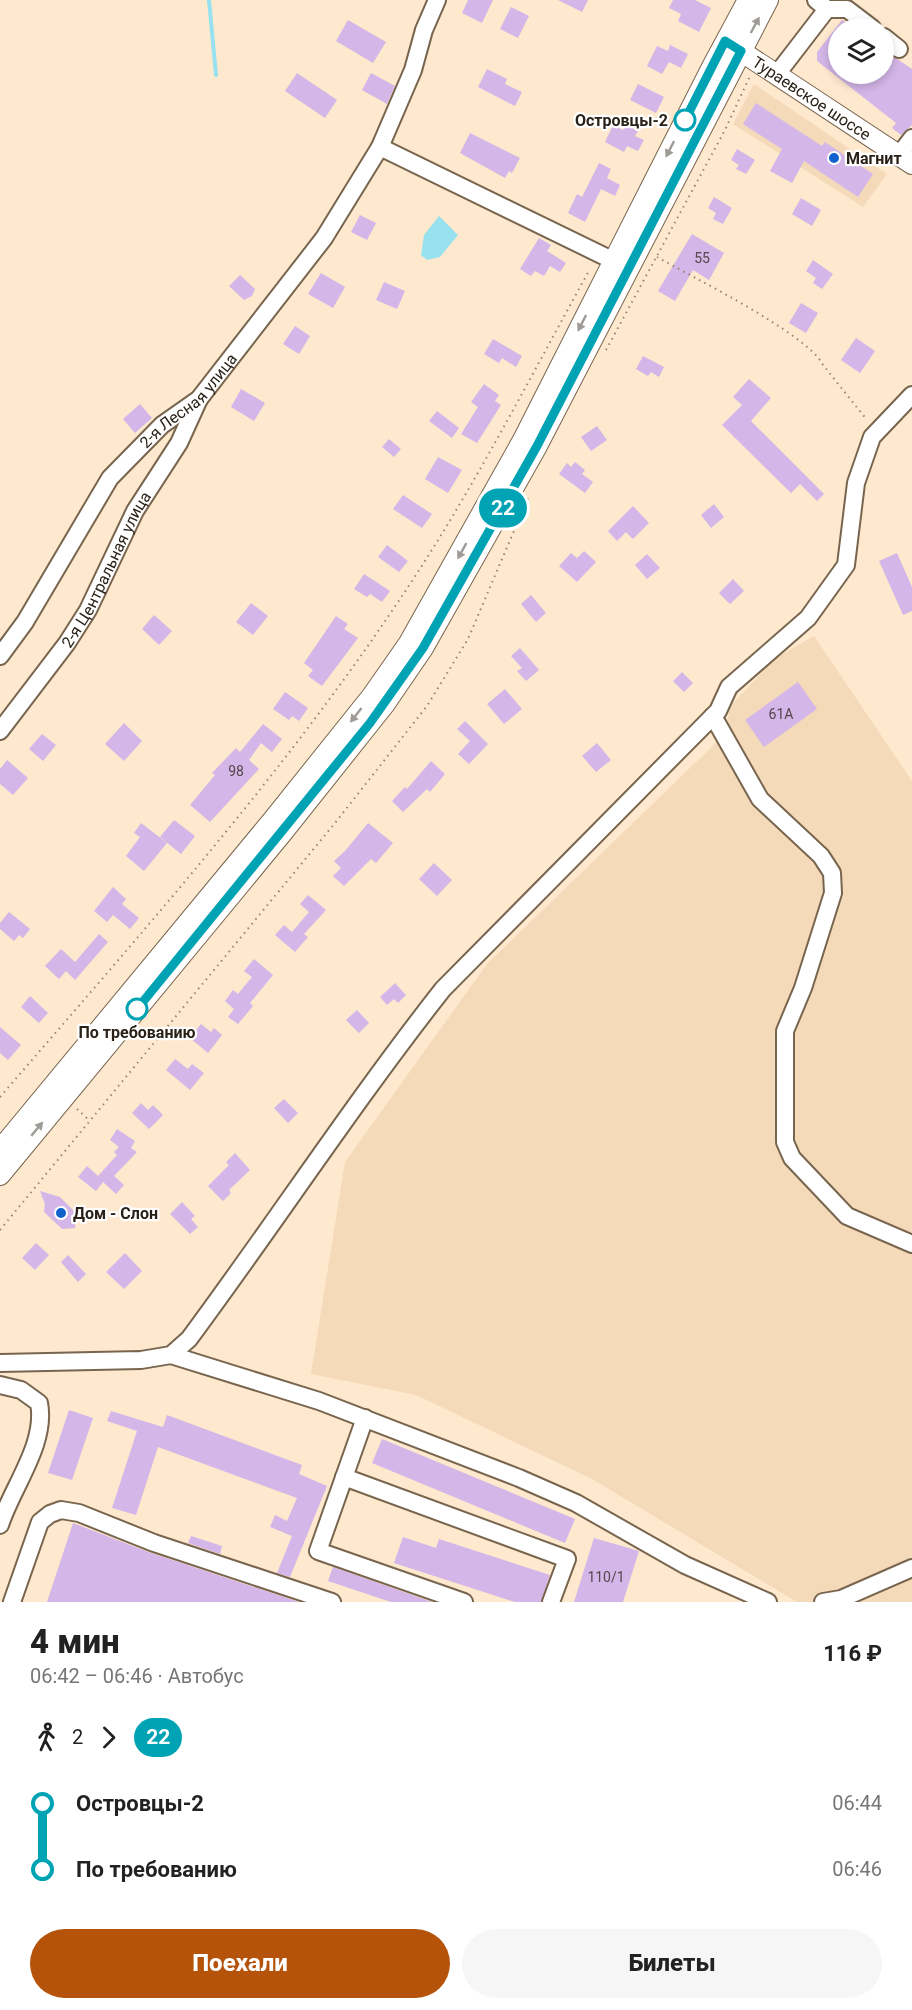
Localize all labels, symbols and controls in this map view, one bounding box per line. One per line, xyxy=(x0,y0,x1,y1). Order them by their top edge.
one-way arrow xyxy=(750,17,759,34)
map controls xyxy=(828,18,894,84)
button: layers xyxy=(828,18,894,84)
street label: Тураевское шоссе xyxy=(749,52,875,144)
marker: Островцы-2 xyxy=(674,109,696,131)
place label: Островцы-2 xyxy=(575,111,668,130)
one-way arrow xyxy=(665,141,675,158)
place label: Магнит xyxy=(846,149,902,168)
marker: Магнит xyxy=(827,151,841,165)
house number: 55 xyxy=(694,250,710,266)
one-way arrow xyxy=(578,314,588,332)
street label: 2-я Лесная улица xyxy=(136,349,241,452)
street label: 2-я Центральная улица xyxy=(57,488,155,651)
line badge: 22 xyxy=(476,488,530,528)
text: 22 xyxy=(491,496,515,520)
one-way arrow xyxy=(458,543,468,560)
house number: 61А xyxy=(769,706,793,722)
one-way arrow xyxy=(350,707,363,723)
house number: 98 xyxy=(228,763,244,779)
marker: По требованию xyxy=(126,998,148,1020)
place label: По требованию xyxy=(79,1023,196,1042)
one-way arrow xyxy=(31,1122,43,1137)
place label: Дом - Слон xyxy=(73,1204,158,1223)
marker: Дом - Слон xyxy=(54,1206,68,1220)
house number: 110/1 xyxy=(587,1569,625,1585)
text: 4 мин xyxy=(30,1622,120,1661)
text: 116 ₽ xyxy=(823,1641,882,1666)
text: 06:42 – 06:46 · Автобус xyxy=(30,1664,244,1688)
icon: walk xyxy=(30,1721,63,1754)
icon: forward xyxy=(92,1721,125,1754)
text: 2 xyxy=(72,1725,83,1749)
text: 22 xyxy=(146,1725,170,1749)
text: Островцы-2 xyxy=(76,1791,204,1816)
text: 06:44 xyxy=(832,1791,882,1815)
text: По требованию xyxy=(76,1857,237,1882)
text: 06:46 xyxy=(832,1857,882,1881)
button: Поехали xyxy=(30,1929,450,1998)
button: Билеты xyxy=(462,1929,882,1998)

